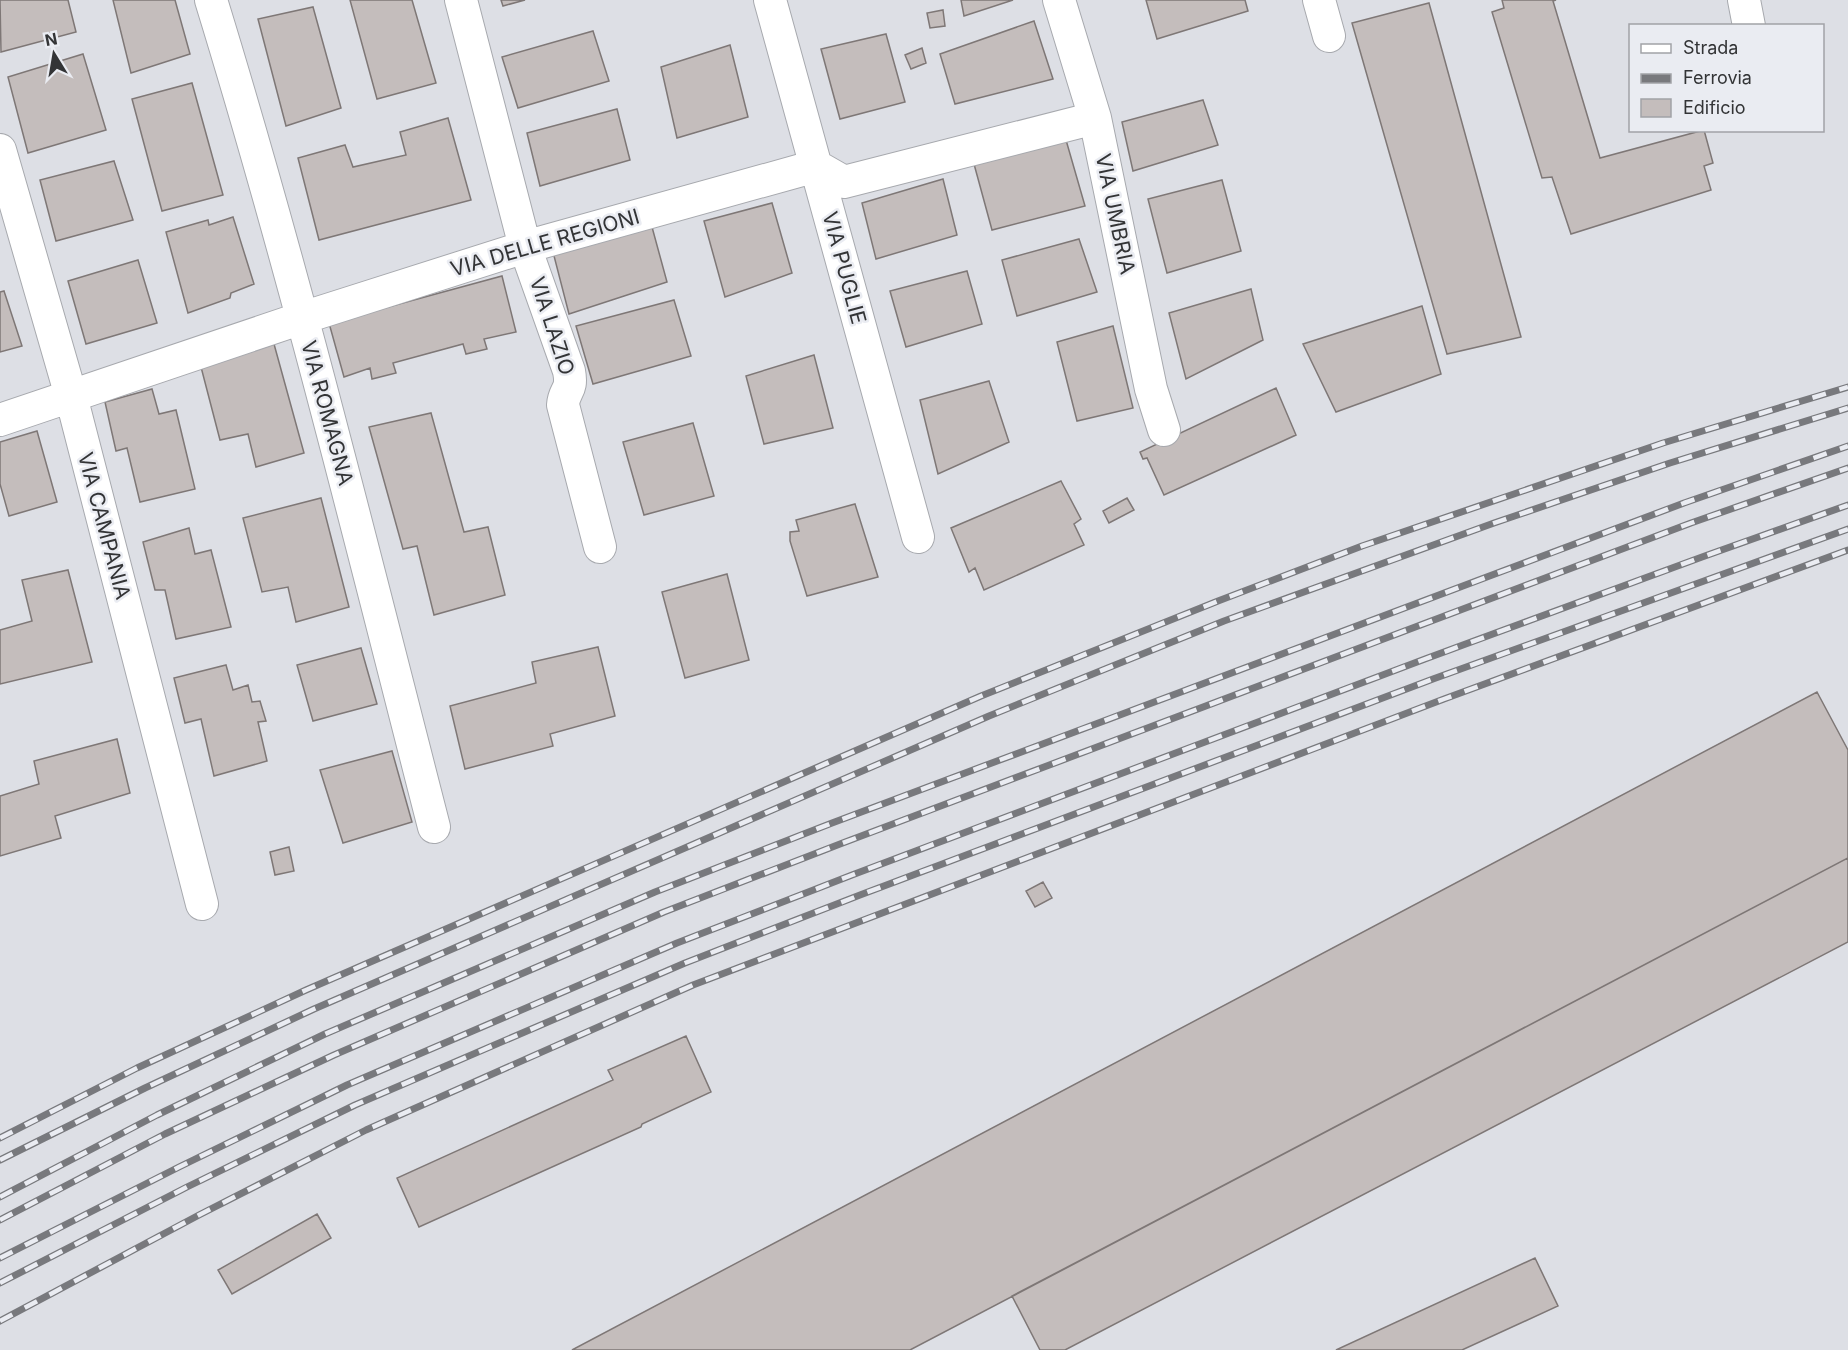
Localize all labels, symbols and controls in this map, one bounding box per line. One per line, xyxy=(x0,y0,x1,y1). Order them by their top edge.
north arrow xyxy=(24,24,84,84)
legend xyxy=(1629,24,1824,132)
text: N xyxy=(43,28,59,50)
text: Strada xyxy=(1683,37,1738,58)
text: Ferrovia xyxy=(1683,67,1752,88)
text: Edificio xyxy=(1683,97,1746,118)
street label: VIA UMBRIA xyxy=(1091,151,1140,276)
street label: VIA DELLE REGIONI xyxy=(447,204,642,281)
street label: VIA PUGLIE xyxy=(817,209,871,327)
street label: VIA LAZIO xyxy=(525,274,580,378)
street label: VIA ROMAGNA xyxy=(296,338,359,488)
street label: VIA CAMPANIA xyxy=(73,450,136,602)

